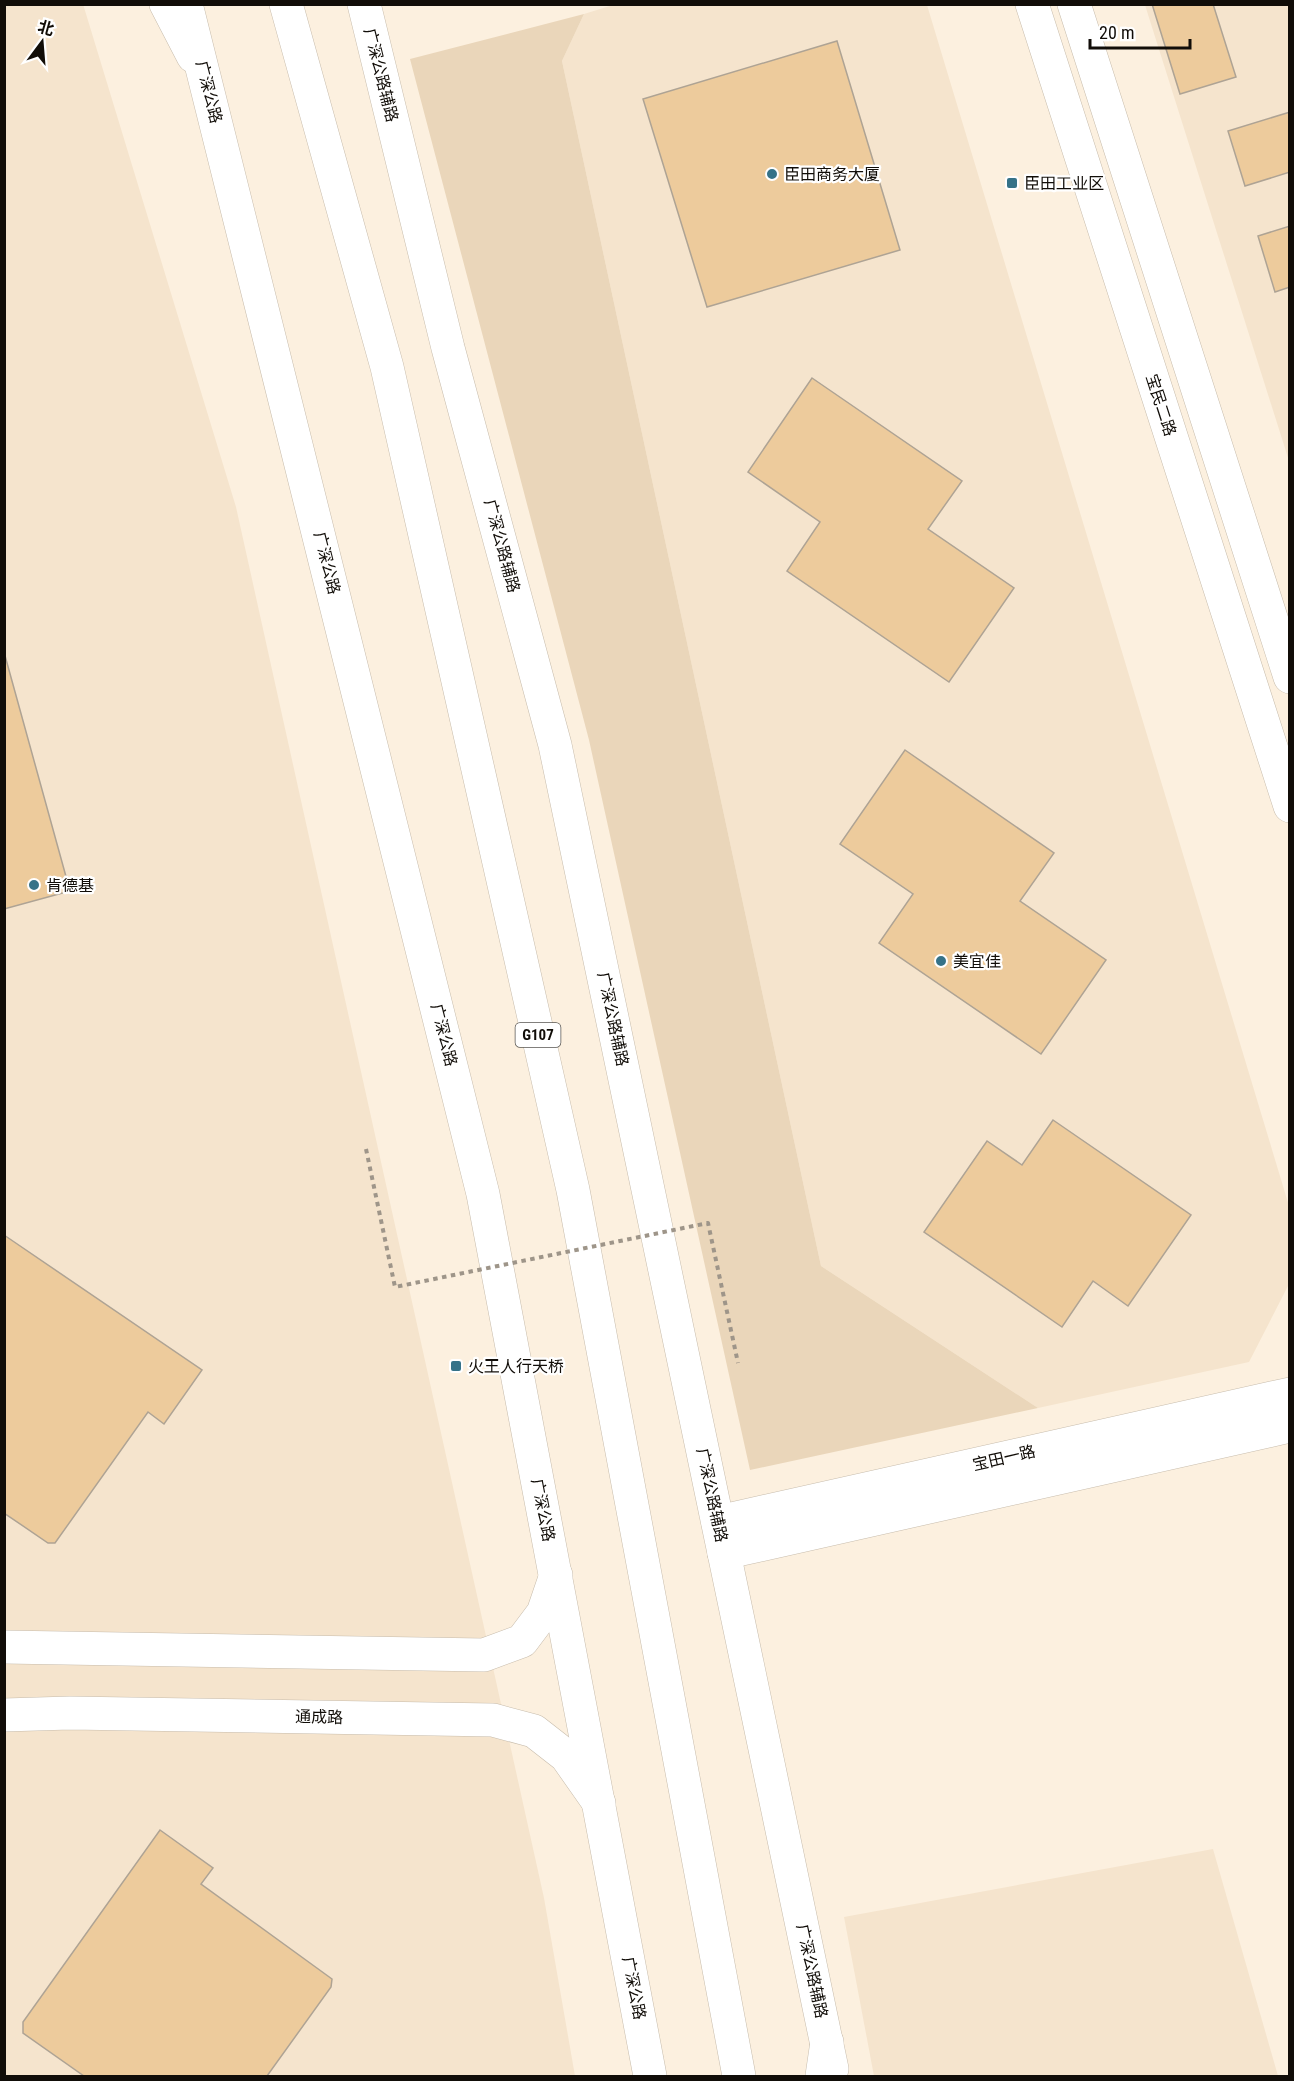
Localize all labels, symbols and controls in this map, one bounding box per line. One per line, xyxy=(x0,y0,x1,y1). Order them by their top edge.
north arrow xyxy=(12,12,72,72)
scale bar xyxy=(1090,12,1190,50)
text: 北 xyxy=(36,17,56,39)
text: 20 m xyxy=(1099,22,1134,43)
street label: 广深公路辅路 xyxy=(360,26,402,124)
street label: 广深公路 xyxy=(192,59,226,125)
place label: 臣田商务大厦 xyxy=(784,165,880,184)
marker: 臣田商务大厦 xyxy=(765,167,779,181)
place label: 臣田工业区 xyxy=(1024,174,1104,193)
marker: 臣田工业区 xyxy=(1005,176,1019,190)
street label: 宝民二路 xyxy=(1142,372,1180,438)
street label: 广深公路辅路 xyxy=(480,497,524,595)
street label: 广深公路 xyxy=(310,530,344,596)
place label: 肯德基 xyxy=(46,876,94,895)
marker: 肯德基 xyxy=(27,878,41,892)
place label: 美宜佳 xyxy=(953,952,1001,971)
marker: 美宜佳 xyxy=(934,954,948,968)
street label: 广深公路辅路 xyxy=(594,970,632,1068)
street label: 广深公路 xyxy=(427,1002,461,1068)
road number: G107 xyxy=(516,1023,560,1047)
place label: 火王人行天桥 xyxy=(468,1357,564,1376)
marker: 火王人行天桥 xyxy=(449,1359,463,1373)
street label: 宝田一路 xyxy=(971,1442,1037,1474)
street label: 广深公路辅路 xyxy=(693,1446,731,1544)
street label: 广深公路 xyxy=(528,1477,558,1543)
street label: 通成路 xyxy=(295,1707,343,1727)
street label: 广深公路辅路 xyxy=(793,1922,831,2020)
street label: 广深公路 xyxy=(619,1955,649,2021)

